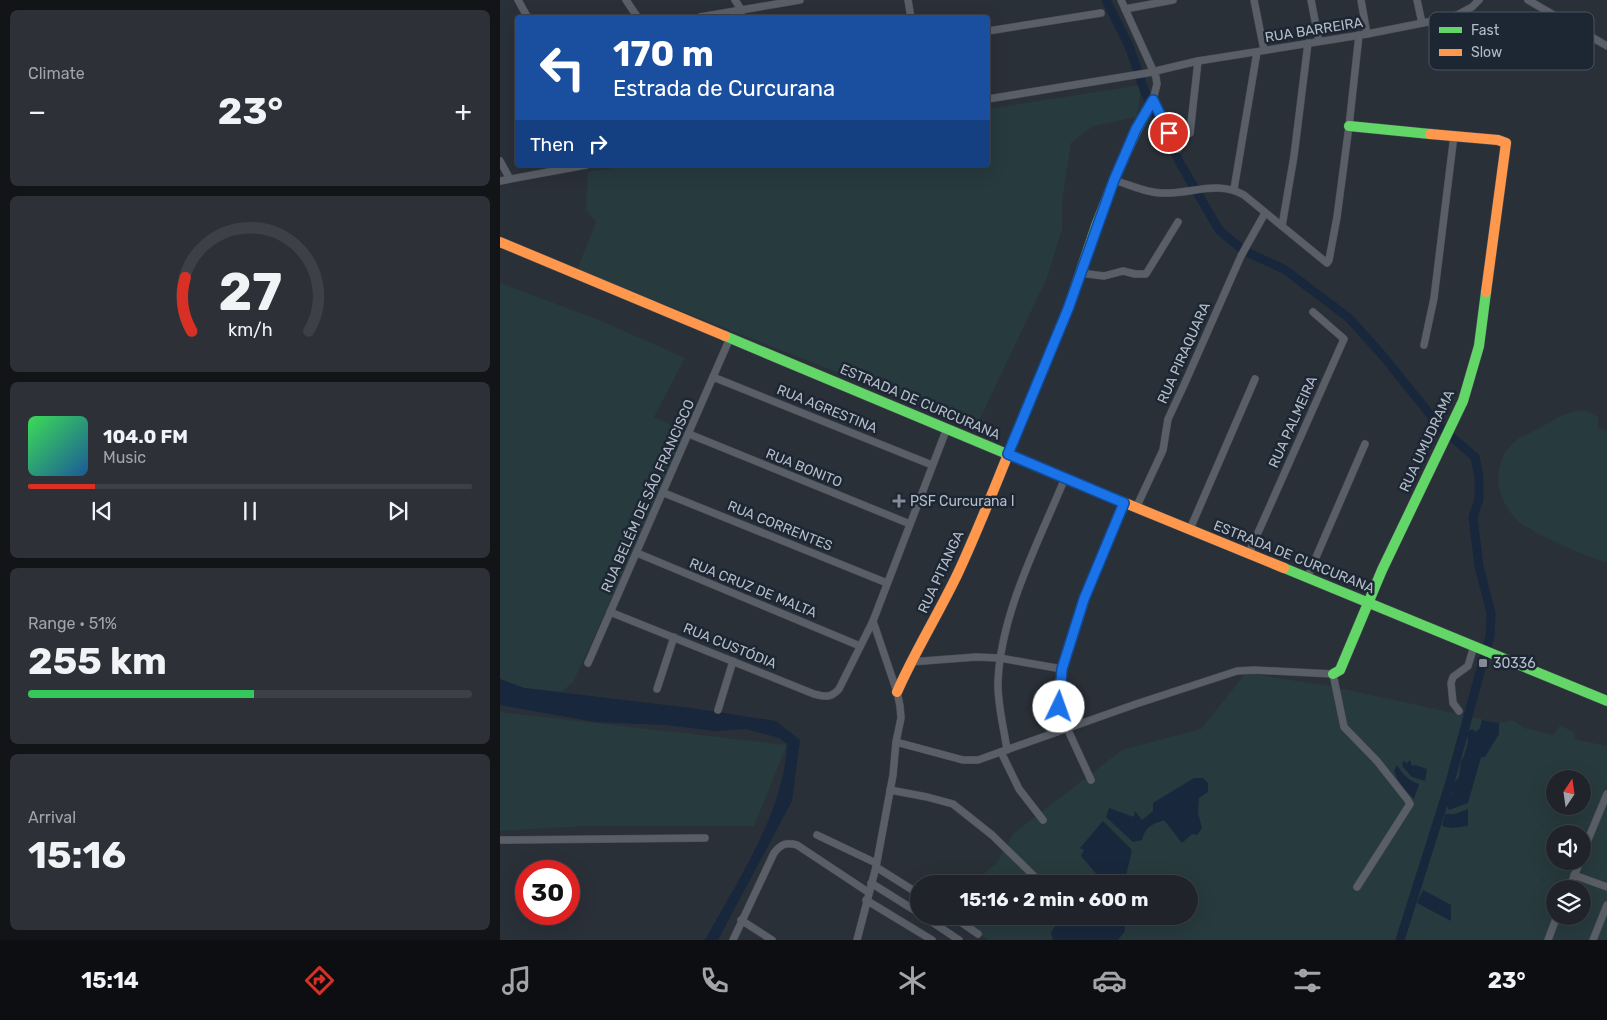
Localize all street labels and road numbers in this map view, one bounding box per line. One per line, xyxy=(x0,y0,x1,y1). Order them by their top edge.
street label: RUA BARREIRA xyxy=(1264,14,1365,46)
street label: RUA PIRAQUARA xyxy=(1154,299,1214,406)
street label: ESTRADA DE CURCURANA xyxy=(837,361,1003,444)
street label: RUA PALMEIRA xyxy=(1265,373,1321,471)
street label: RUA AGRESTINA xyxy=(774,381,880,437)
street label: RUA UMUDRAMA xyxy=(1396,387,1458,495)
street label: RUA BELÉM DE SÃO FRANCISCO xyxy=(597,397,698,595)
street label: RUA BONITO xyxy=(763,445,845,491)
street label: RUA CORRENTES xyxy=(725,497,835,555)
street label: ESTRADA DE CURCURANA xyxy=(1211,517,1378,597)
street label: RUA PITANGA xyxy=(914,528,968,616)
street label: RUA CRUZ DE MALTA xyxy=(687,555,820,622)
street label: RUA CUSTÓDIA xyxy=(681,619,780,673)

